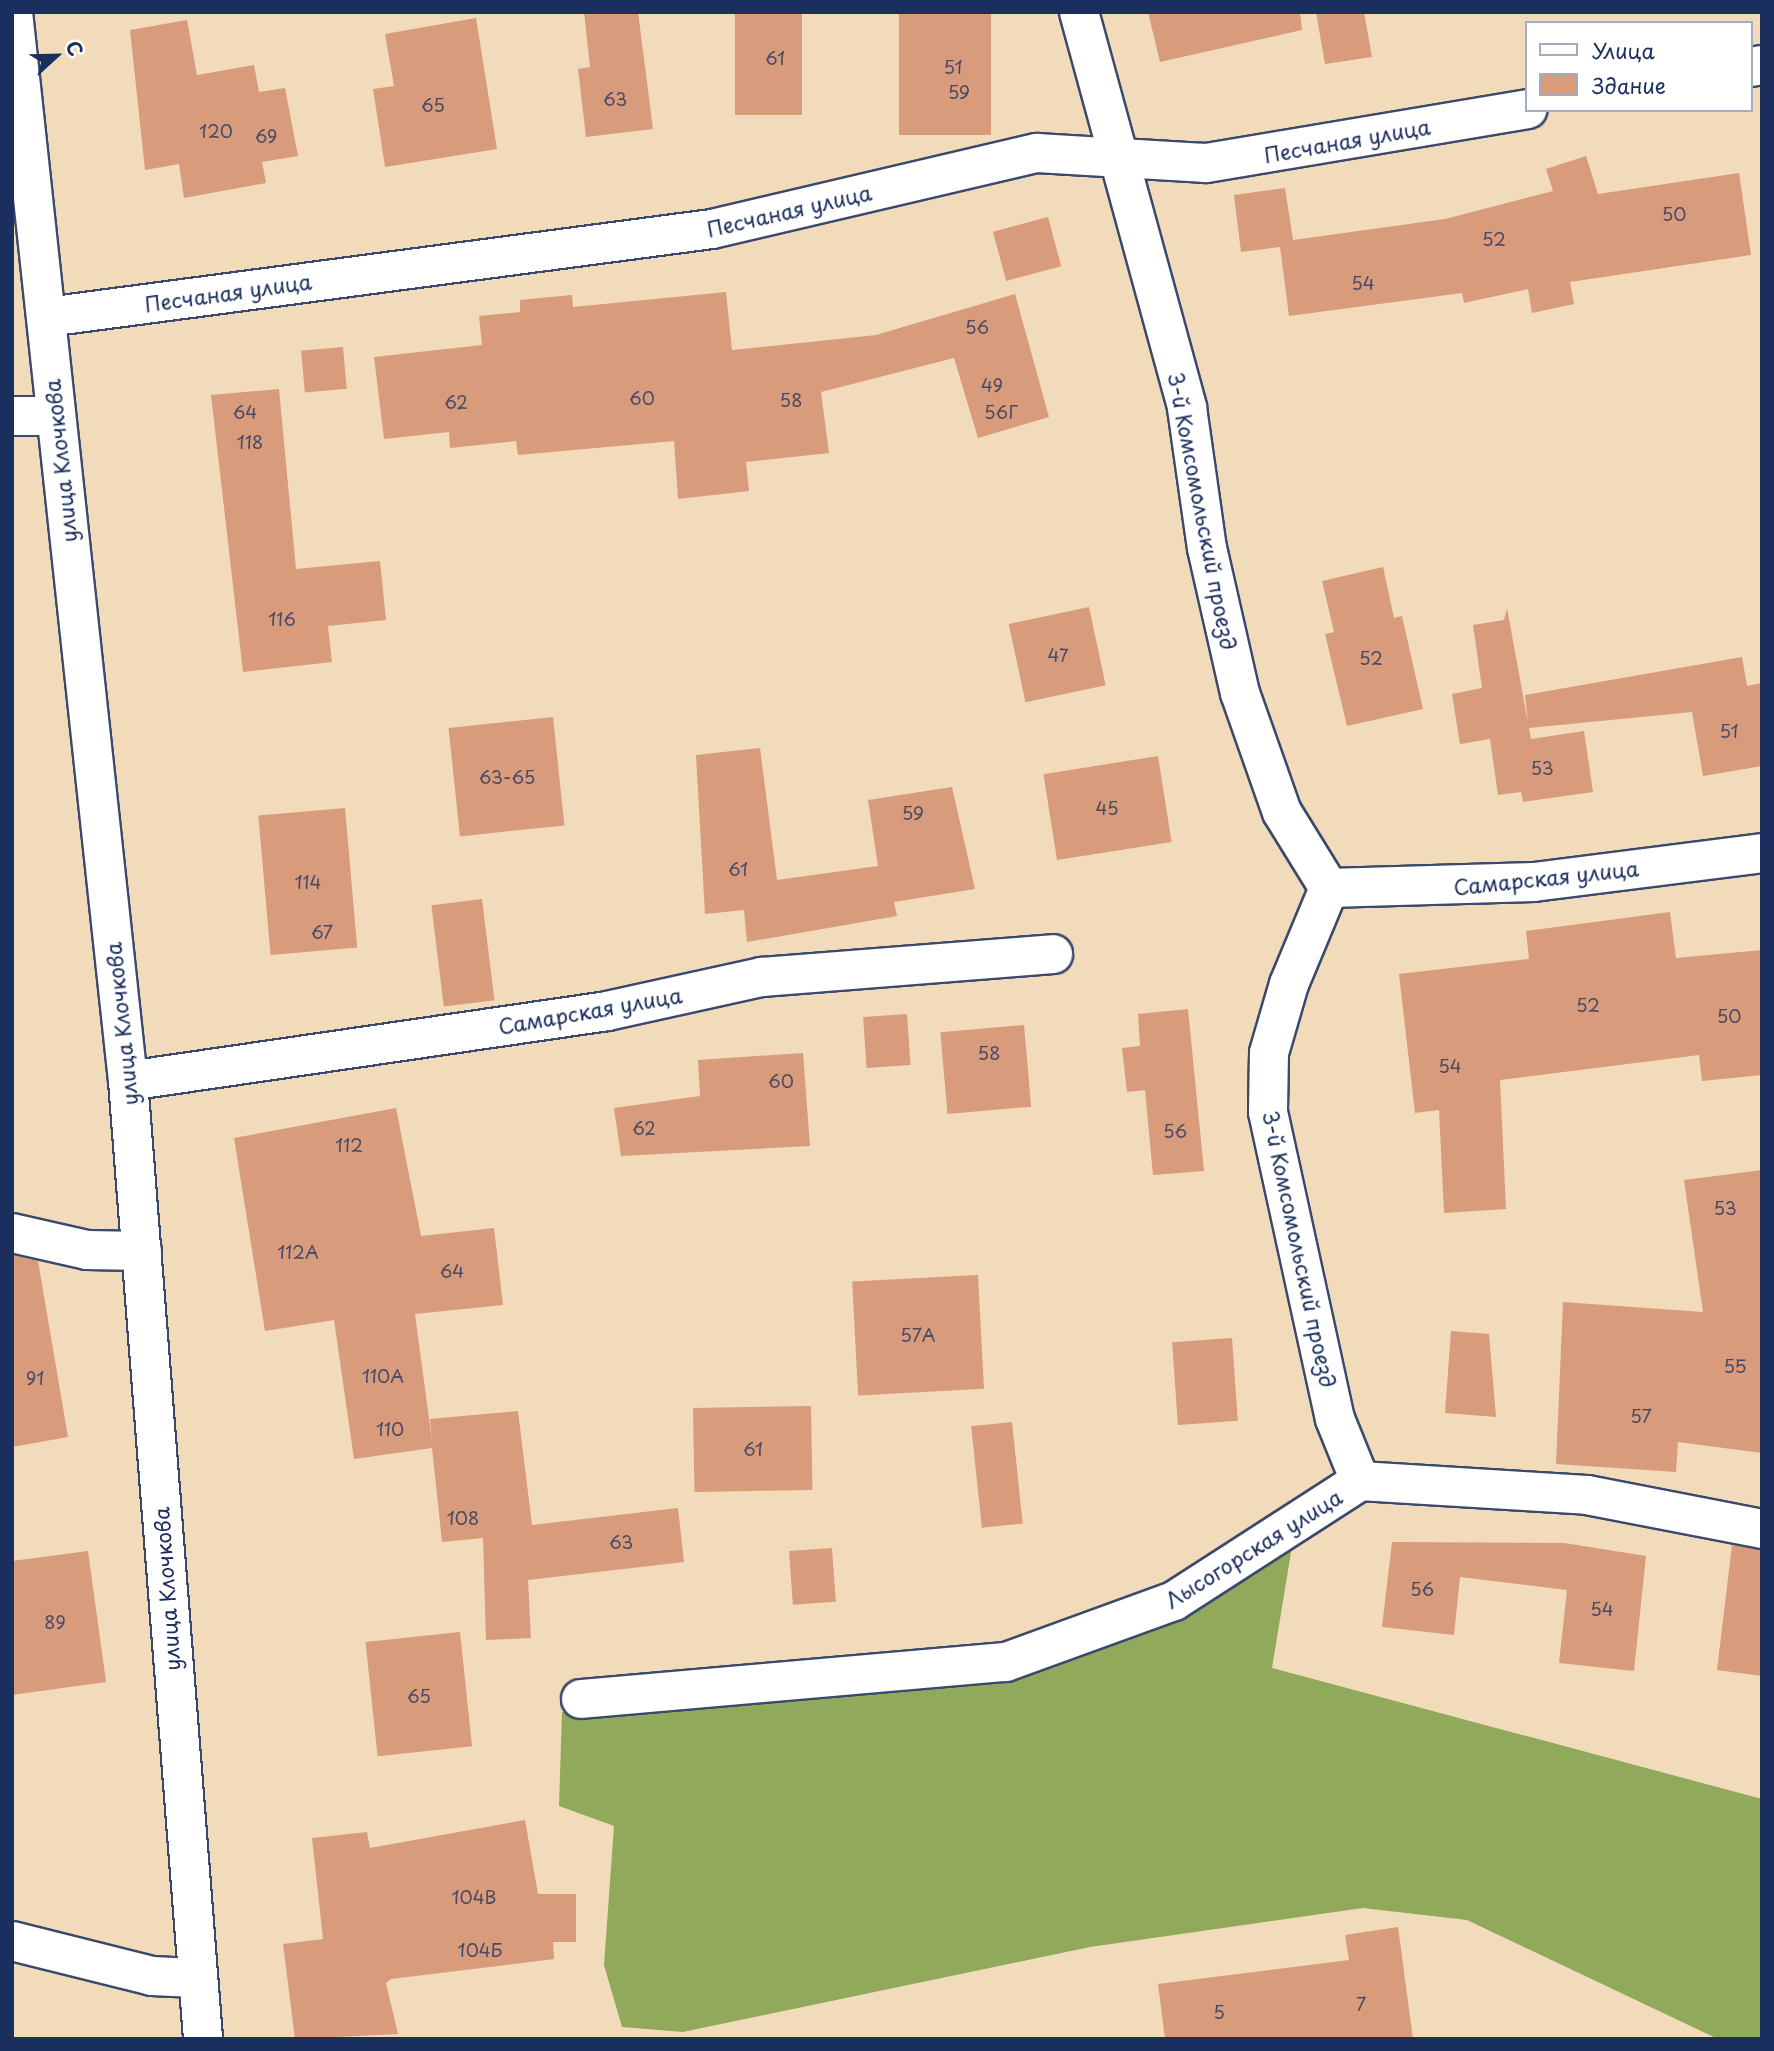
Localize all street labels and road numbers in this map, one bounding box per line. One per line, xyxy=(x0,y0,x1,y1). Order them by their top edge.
street label: Песчаная улица xyxy=(1261,113,1433,167)
street label: Песчаная улица xyxy=(703,179,875,241)
street label: Песчаная улица xyxy=(142,268,314,316)
street label: 3-й Комсомольский проезд xyxy=(1164,370,1242,652)
street label: улица Клочкова xyxy=(39,378,81,544)
street label: Самарская улица xyxy=(1452,855,1640,899)
street label: улица Клочкова xyxy=(100,941,142,1107)
street label: Самарская улица xyxy=(496,981,684,1039)
street label: 3-й Комсомольский проезд xyxy=(1258,1108,1342,1390)
street label: Лысогорская улица xyxy=(1159,1483,1347,1613)
street label: улица Клочкова xyxy=(148,1506,184,1672)

